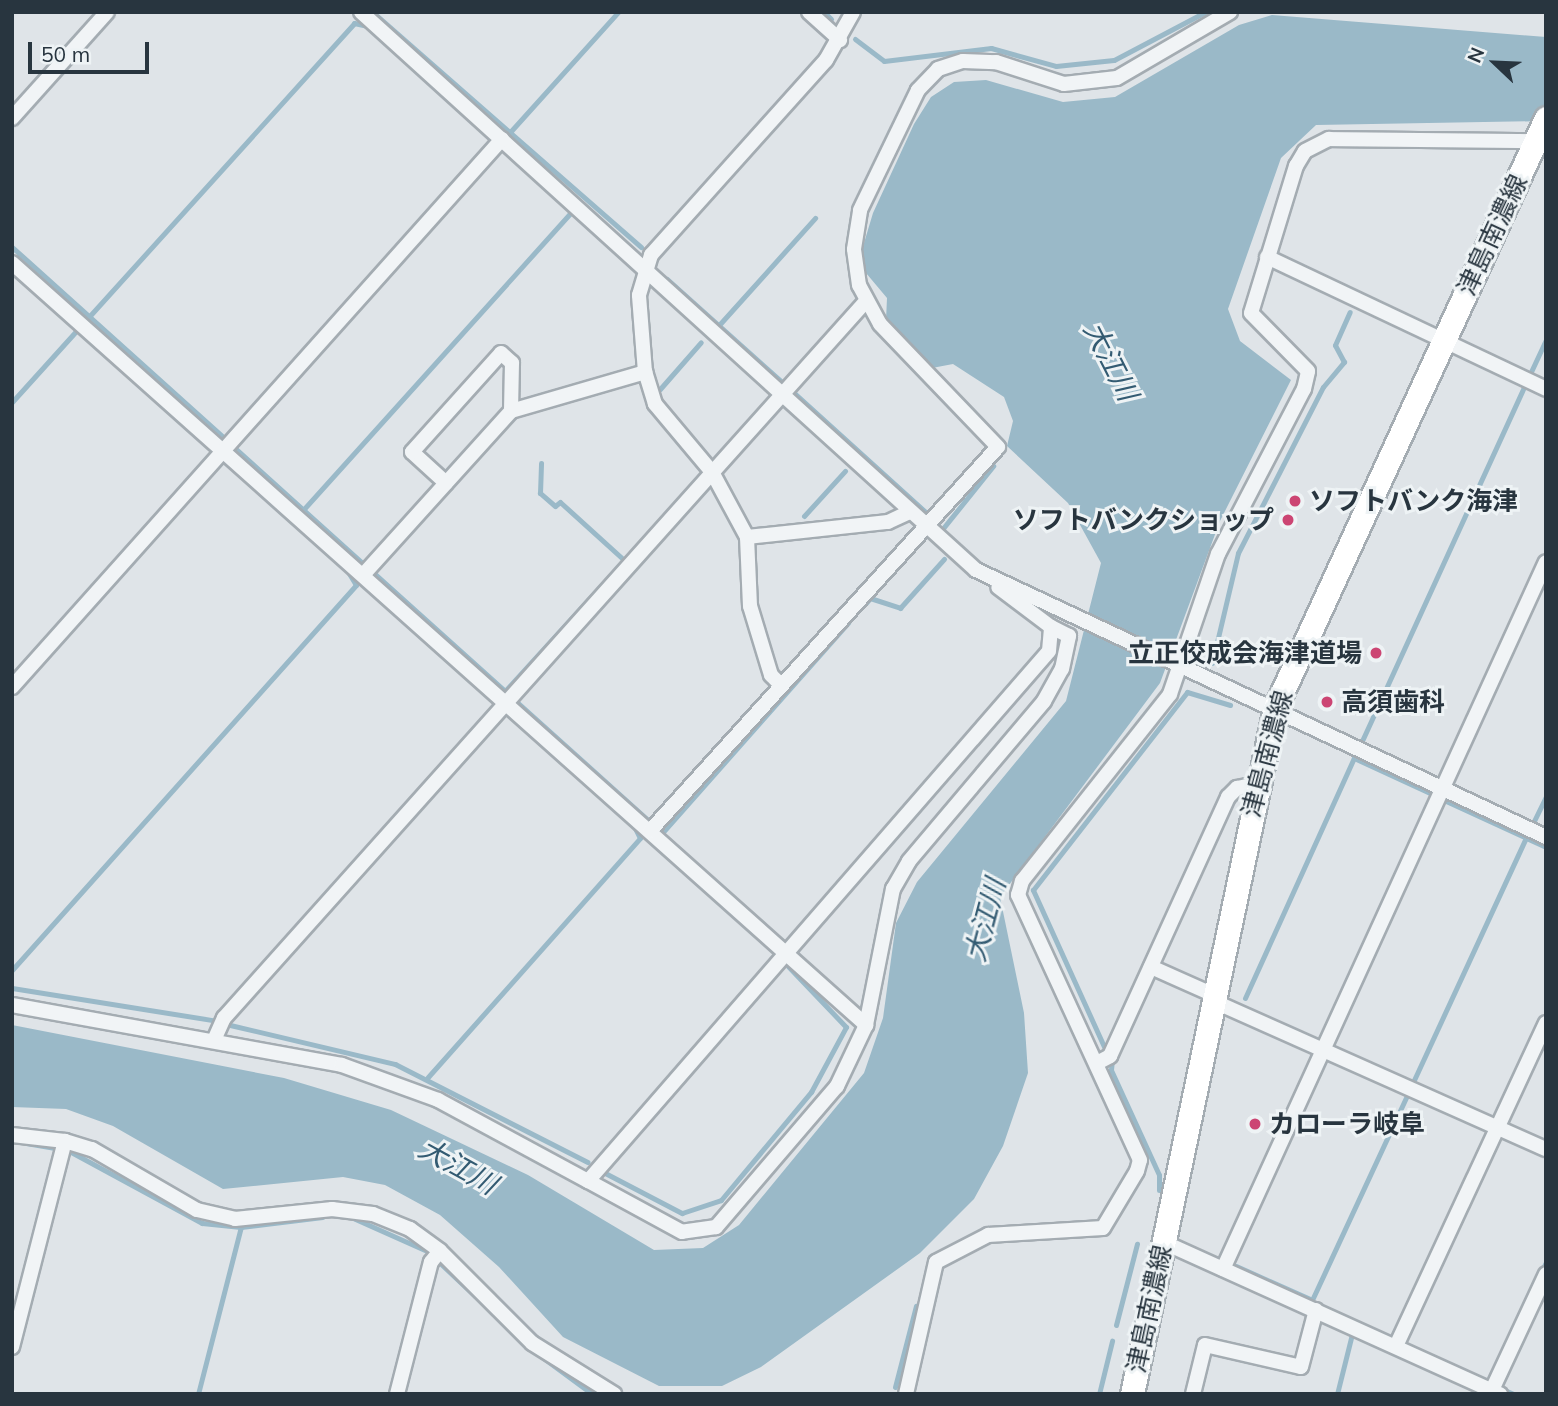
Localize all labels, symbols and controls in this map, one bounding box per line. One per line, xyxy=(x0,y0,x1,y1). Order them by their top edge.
scale bar xyxy=(32,28,152,72)
north arrow xyxy=(1460,28,1530,98)
text: 50 m xyxy=(41,41,90,67)
text: N xyxy=(1462,44,1490,66)
street label: 津島南濃線 xyxy=(1450,169,1534,301)
water label: 大江川 xyxy=(1077,316,1145,406)
place label: ソフトバンク海津 xyxy=(1309,485,1517,517)
marker: ソフトバンク海津 xyxy=(1287,493,1303,509)
place label: ソフトバンクショップ xyxy=(1014,504,1274,536)
marker: ソフトバンクショップ xyxy=(1280,512,1296,528)
place label: 立正佼成会海津道場 xyxy=(1128,637,1362,669)
marker: 立正佼成会海津道場 xyxy=(1368,645,1384,661)
place label: 高須歯科 xyxy=(1341,686,1445,718)
street label: 津島南濃線 xyxy=(1235,687,1299,821)
marker: 高須歯科 xyxy=(1319,694,1335,710)
water label: 大江川 xyxy=(958,875,1012,965)
place label: カローラ岐阜 xyxy=(1269,1108,1425,1140)
marker: カローラ岐阜 xyxy=(1247,1116,1263,1132)
water label: 大江川 xyxy=(413,1131,503,1201)
street label: 津島南濃線 xyxy=(1120,1242,1178,1376)

